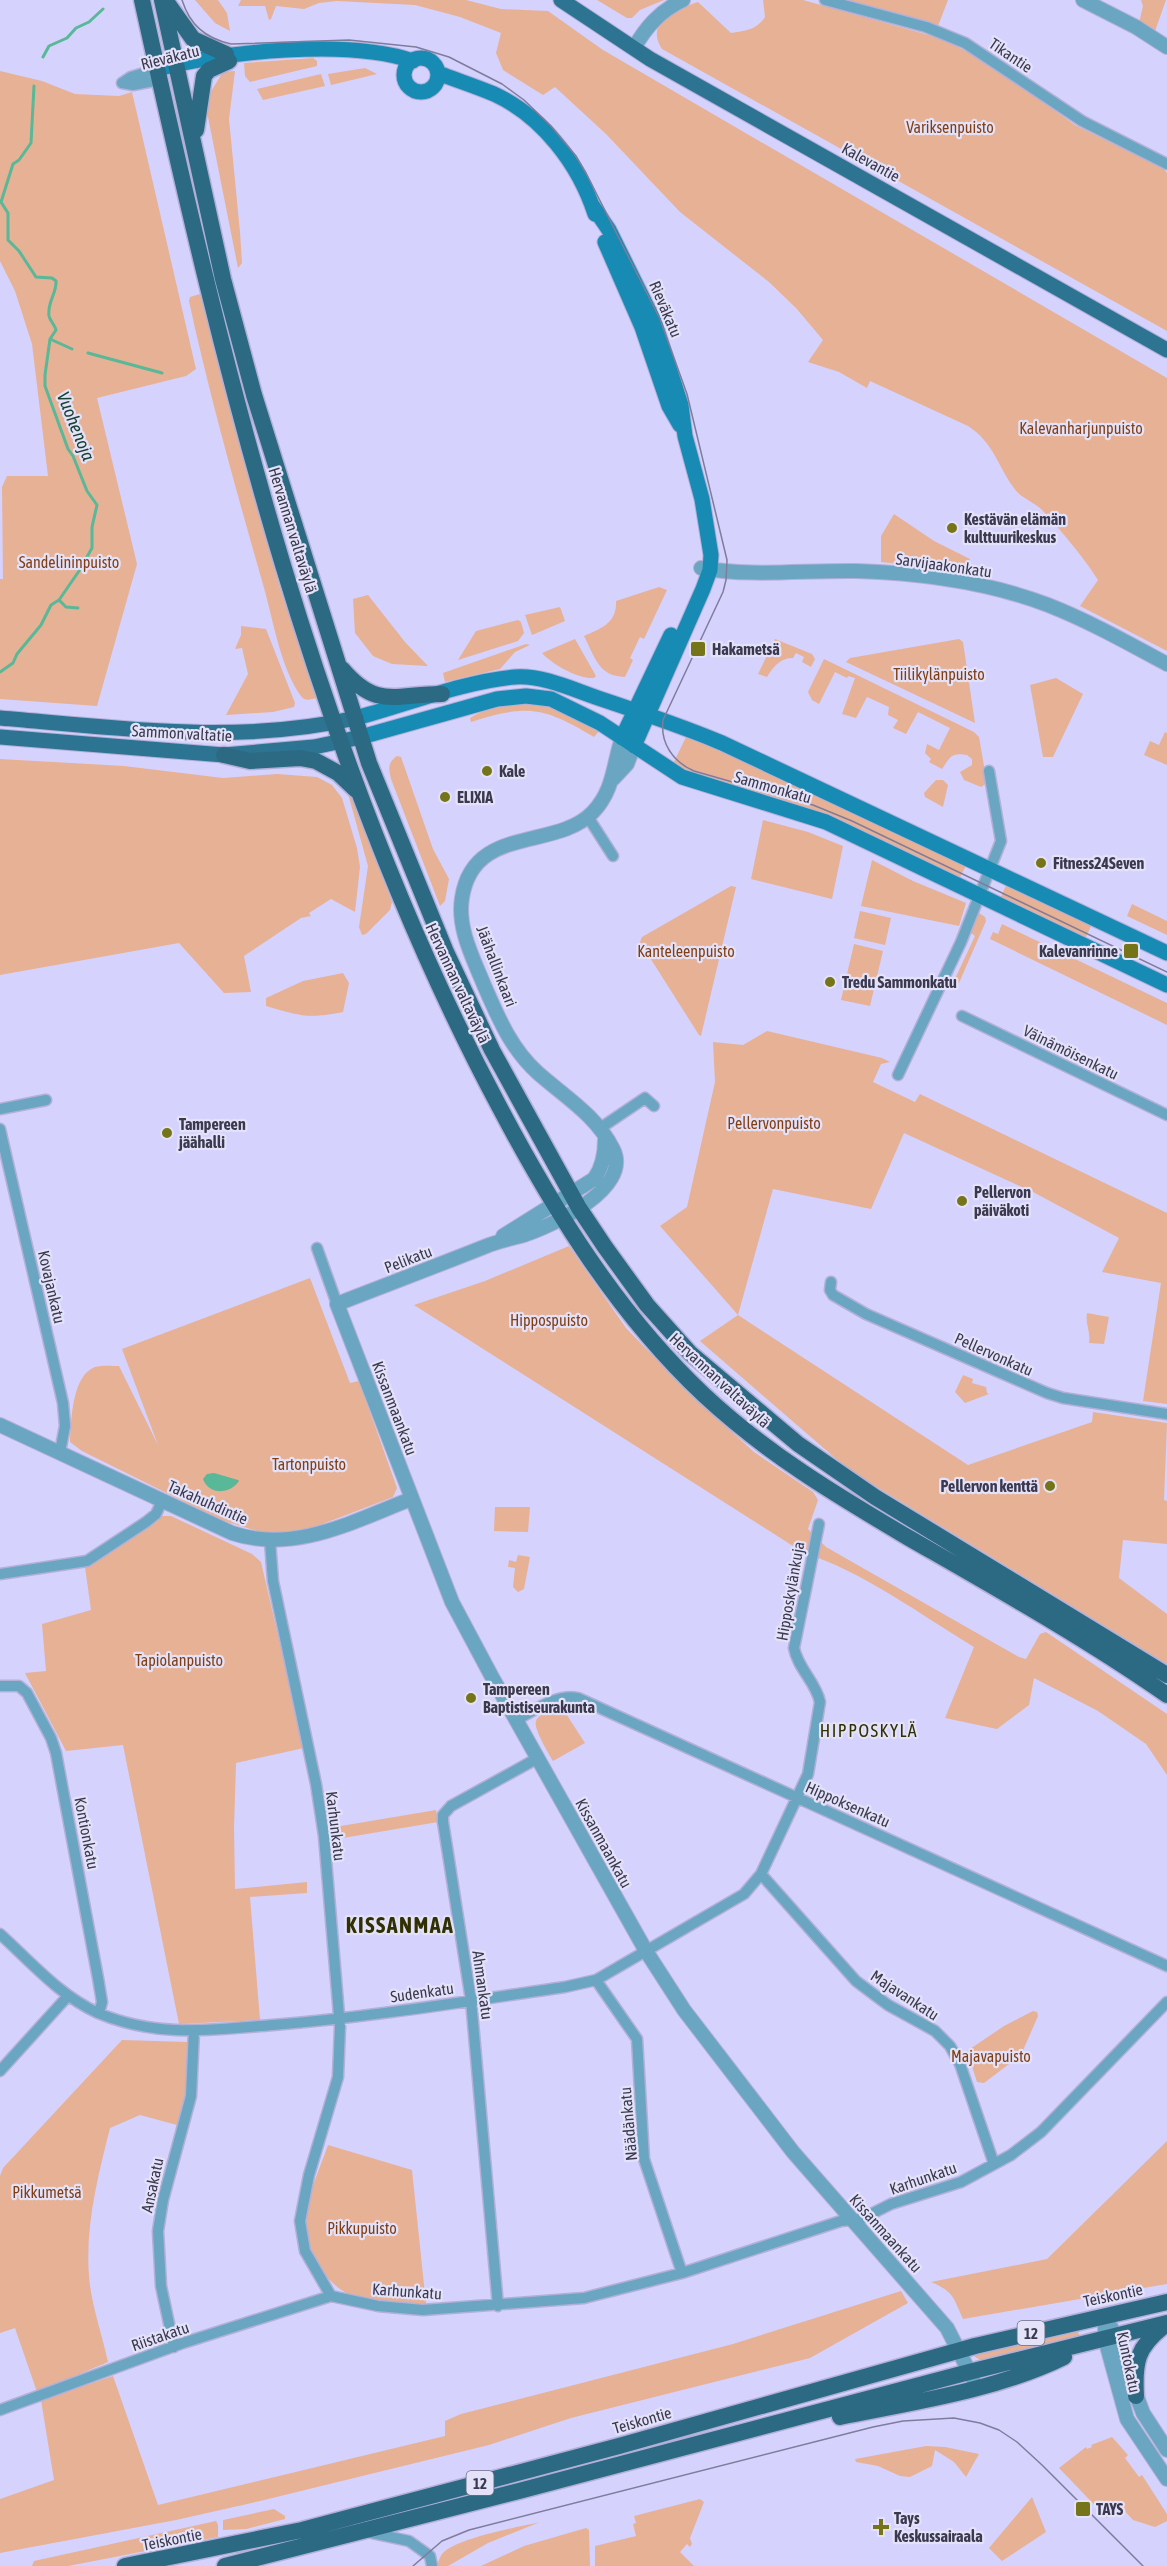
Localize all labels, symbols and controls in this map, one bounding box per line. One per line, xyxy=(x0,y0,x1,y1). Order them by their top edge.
street label: Tikantie xyxy=(986,34,1036,76)
street label: Rieväkatu xyxy=(139,41,201,73)
park label: Variksenpuisto xyxy=(906,118,994,137)
street label: Kalevantie xyxy=(839,139,903,185)
street label: Rieväkatu xyxy=(646,278,686,340)
water label: Vuohenoja xyxy=(53,389,100,464)
park label: Kalevanharjunpuisto xyxy=(1019,419,1143,438)
street label: Hervannan valtaväylä xyxy=(264,465,321,595)
place label: Kestävän elämän kulttuurikeskus xyxy=(964,510,1066,546)
marker: Kestävän elämän kulttuurikeskus xyxy=(945,521,959,535)
street label: Sarvijaakonkatu xyxy=(895,549,993,582)
park label: Sandelininpuisto xyxy=(19,553,119,572)
marker: Hakametsä xyxy=(689,640,707,658)
place label: Hakametsä xyxy=(712,640,780,658)
park label: Tiilikylänpuisto xyxy=(893,665,985,684)
street label: Sammon valtatie xyxy=(131,721,233,745)
place label: Kale xyxy=(499,762,525,780)
marker: Kale xyxy=(480,764,494,778)
street label: Sammonkatu xyxy=(732,767,814,807)
place label: ELIXIA xyxy=(457,788,493,806)
marker: ELIXIA xyxy=(438,790,452,804)
place label: Fitness24Seven xyxy=(1053,854,1145,872)
marker: Fitness24Seven xyxy=(1034,856,1048,870)
street label: Hervannan valtaväylä xyxy=(421,920,494,1046)
street label: Jäähallinkaari xyxy=(473,923,521,1009)
park label: Kanteleenpuisto xyxy=(637,942,735,961)
place label: Kalevanrinne xyxy=(1039,942,1118,960)
marker: Kalevanrinne xyxy=(1122,942,1140,960)
place label: Tredu Sammonkatu xyxy=(842,973,957,991)
marker: Tredu Sammonkatu xyxy=(823,975,837,989)
street label: Väinämöisenkatu xyxy=(1020,1021,1122,1083)
park label: Pellervonpuisto xyxy=(727,1114,821,1133)
place label: Tampereen jäähalli xyxy=(178,1115,246,1151)
marker: Tampereen jäähalli xyxy=(160,1126,174,1140)
place label: Pellervon päiväkoti xyxy=(974,1183,1031,1219)
marker: Pellervon päiväkoti xyxy=(955,1194,969,1208)
street label: Pelikatu xyxy=(382,1242,434,1276)
street label: Kovajankatu xyxy=(34,1249,69,1326)
park label: Hippospuisto xyxy=(510,1311,588,1330)
street label: Hervannan valtaväylä xyxy=(666,1329,774,1432)
street label: Pellervonkatu xyxy=(952,1329,1036,1379)
street label: Kissanmaankatu xyxy=(369,1359,421,1457)
park label: Tartonpuisto xyxy=(272,1455,346,1474)
street label: Takahuhdintie xyxy=(165,1476,251,1528)
place label: Pellervon kenttä xyxy=(940,1477,1038,1495)
marker: Pellervon kenttä xyxy=(1043,1479,1057,1493)
street label: Hipposkylänkuja xyxy=(772,1540,809,1642)
park label: Tapiolanpuisto xyxy=(135,1651,223,1670)
place label: Tampereen Baptistiseurakunta xyxy=(483,1680,595,1716)
marker: Tampereen Baptistiseurakunta xyxy=(464,1691,478,1705)
district label: HIPPOSKYLÄ xyxy=(820,1720,918,1741)
street label: Hippoksenkatu xyxy=(803,1777,893,1831)
street label: Karhunkatu xyxy=(323,1790,349,1862)
street label: Kontionkatu xyxy=(71,1795,103,1871)
street label: Kissanmaankatu xyxy=(572,1795,636,1891)
district label: KISSANMAA xyxy=(346,1912,454,1938)
street label: Ahmankatu xyxy=(469,1950,497,2020)
street label: Majavankatu xyxy=(867,1966,942,2025)
street label: Sudenkatu xyxy=(389,1979,455,2005)
park label: Majavapuisto xyxy=(951,2047,1031,2066)
street label: Näädänkatu xyxy=(616,2086,640,2162)
street label: Ansakatu xyxy=(137,2156,167,2214)
street label: Karhunkatu xyxy=(887,2158,959,2198)
park label: Pikkumetsä xyxy=(12,2183,82,2201)
street label: Kissanmaankatu xyxy=(846,2190,926,2276)
park label: Pikkupuisto xyxy=(327,2219,397,2238)
street label: Karhunkatu xyxy=(372,2280,442,2302)
street label: Teiskontie xyxy=(1082,2280,1144,2310)
street label: Riistakatu xyxy=(129,2318,191,2354)
road number: 12 xyxy=(1018,2321,1044,2345)
street label: Kuntokatu xyxy=(1114,2330,1144,2394)
street label: Teiskontie xyxy=(611,2403,673,2437)
road number: 12 xyxy=(466,2471,494,2495)
marker: TAYS xyxy=(1074,2500,1092,2518)
place label: TAYS xyxy=(1096,2500,1124,2518)
place label: Tays Keskussairaala xyxy=(894,2509,983,2545)
marker: Tays Keskussairaala xyxy=(872,2518,890,2536)
street label: Teiskontie xyxy=(141,2524,203,2554)

